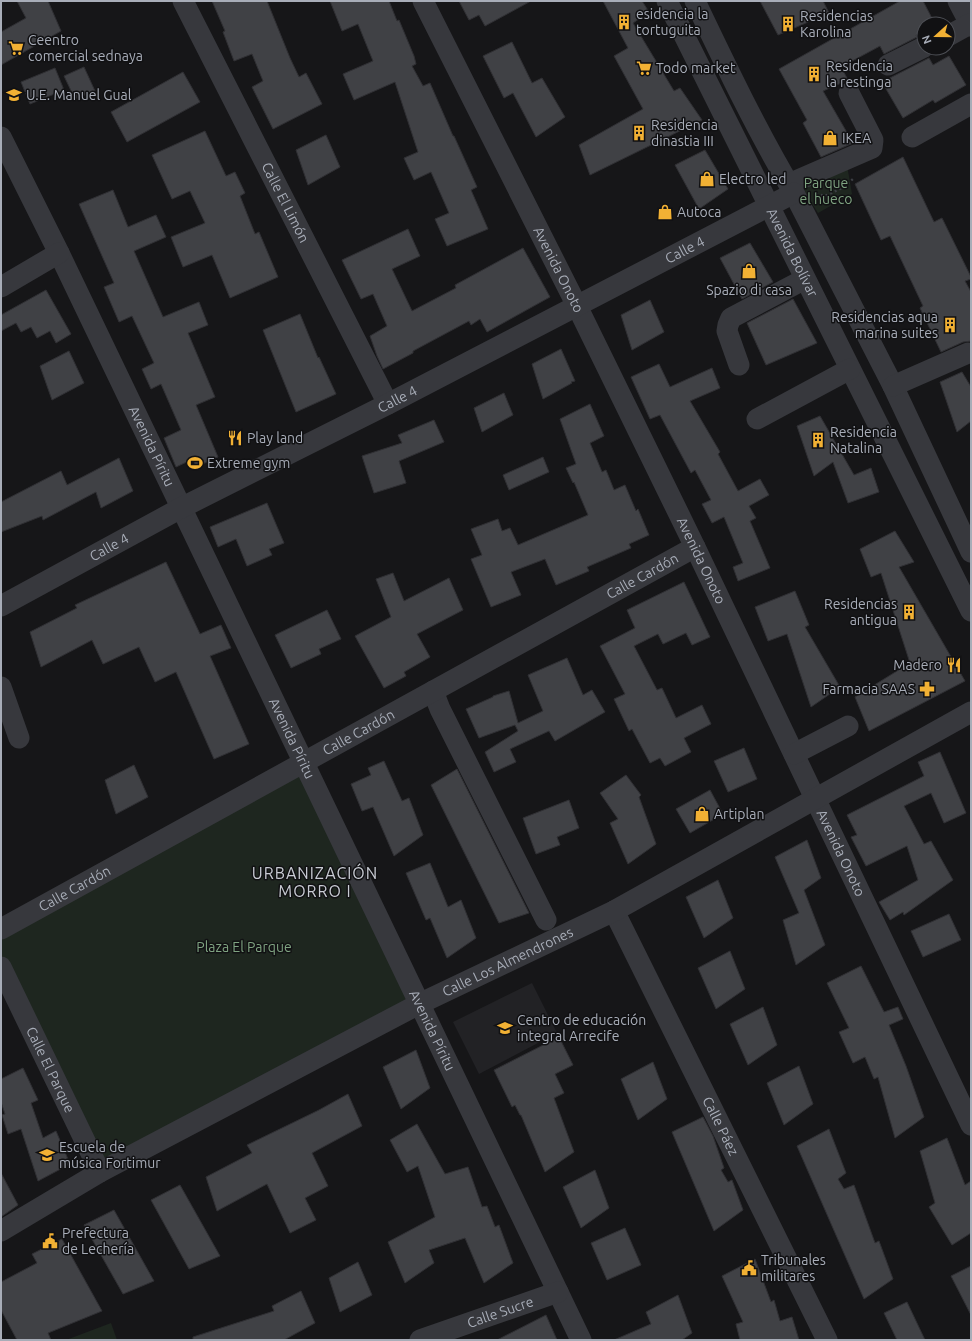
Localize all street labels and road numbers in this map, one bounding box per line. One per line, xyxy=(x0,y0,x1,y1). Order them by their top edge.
street label: Calle El Limón xyxy=(258,160,312,245)
street label: Avenida Bolívar xyxy=(764,206,821,300)
street label: Avenida Onoto xyxy=(530,224,587,315)
street label: Calle 4 xyxy=(662,233,707,267)
street label: Calle 4 xyxy=(375,382,420,416)
street label: Avenida Píritu xyxy=(126,403,178,489)
street label: Avenida Onoto xyxy=(674,515,729,607)
street label: Calle 4 xyxy=(87,530,131,564)
street label: Calle Cardón xyxy=(604,550,681,602)
street label: Avenida Píritu xyxy=(266,695,318,781)
street label: Calle Cardón xyxy=(320,706,397,758)
street label: Avenida Onoto xyxy=(814,807,869,899)
street label: Calle Cardón xyxy=(36,862,113,915)
street label: Calle Los Almendrones xyxy=(440,924,576,1000)
street label: Avenida Píritu xyxy=(406,987,458,1073)
street label: Calle El Parque xyxy=(23,1024,78,1115)
street label: Calle Páez xyxy=(699,1094,742,1158)
street label: Calle Sucre xyxy=(465,1293,535,1331)

